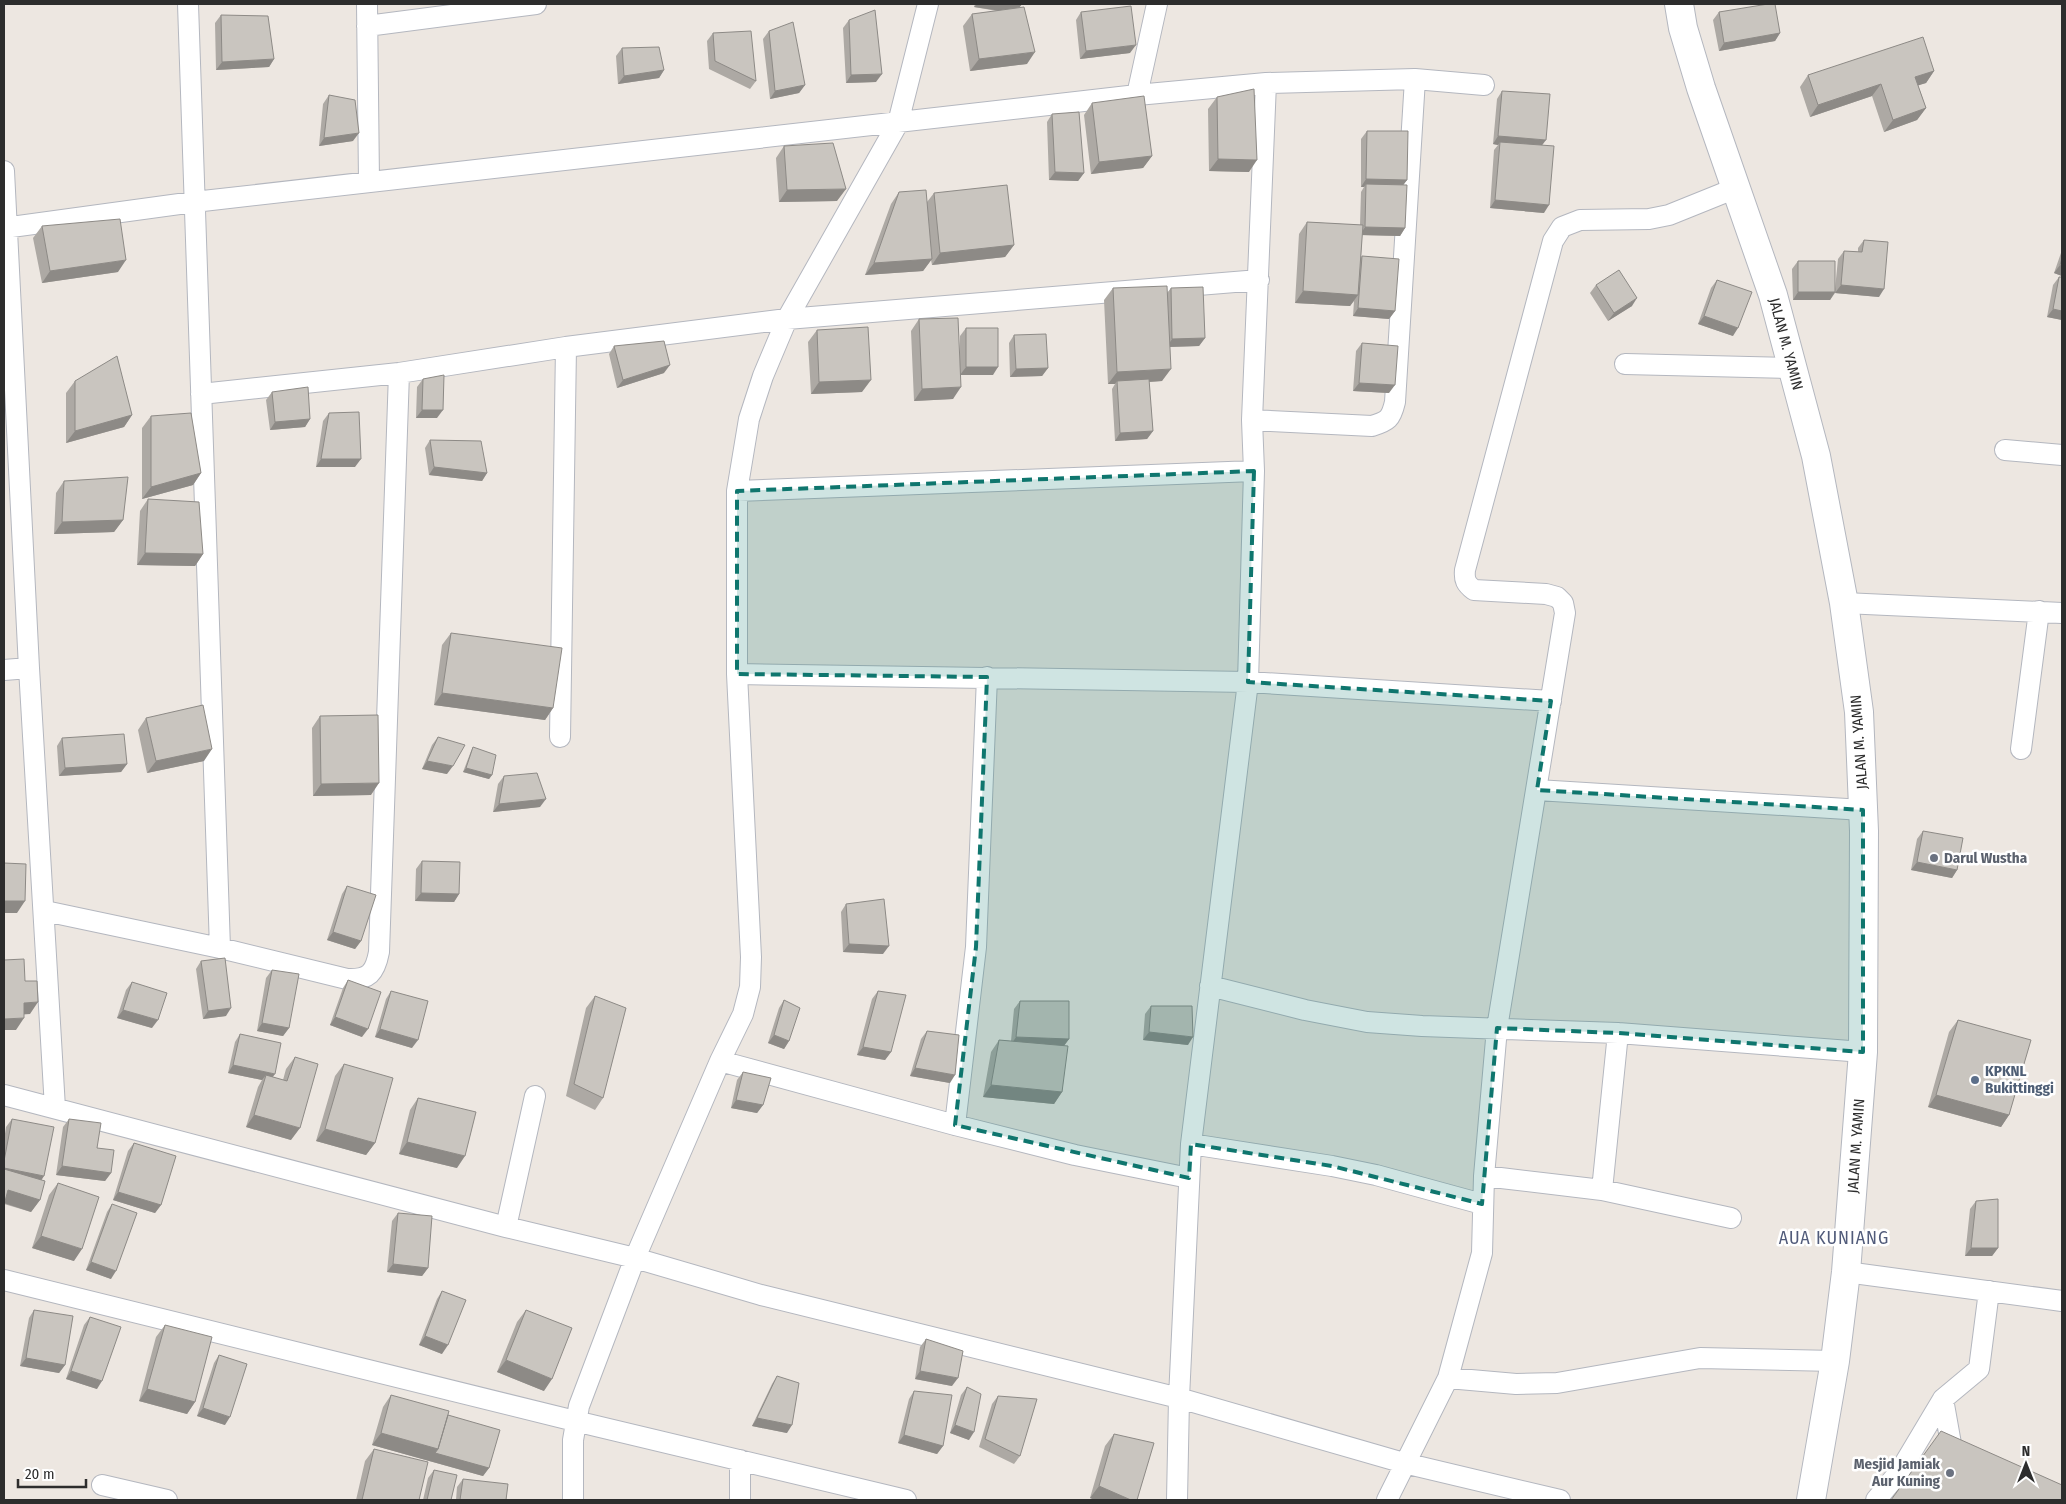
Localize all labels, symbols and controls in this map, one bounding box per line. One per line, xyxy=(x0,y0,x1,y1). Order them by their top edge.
street label: JALAN M. YAMIN xyxy=(1765,296,1807,392)
street label: JALAN M. YAMIN xyxy=(1847,694,1871,790)
place label: Darul Wustha xyxy=(1944,849,2028,867)
marker: Darul Wustha xyxy=(1928,852,1940,864)
place label: KPKNL Bukittinggi xyxy=(1985,1062,2054,1097)
marker: KPKNL Bukittinggi xyxy=(1969,1074,1981,1086)
street label: JALAN M. YAMIN xyxy=(1844,1098,1868,1194)
district label: AUA KUNIANG xyxy=(1779,1227,1889,1249)
north arrow xyxy=(2001,1439,2051,1489)
text: N xyxy=(2022,1443,2030,1460)
place label: Mesjid Jamiak Aur Kuning xyxy=(1854,1455,1941,1490)
scale bar xyxy=(18,1456,85,1488)
text: 20 m xyxy=(25,1465,55,1483)
marker: Mesjid Jamiak Aur Kuning xyxy=(1944,1467,1956,1479)

